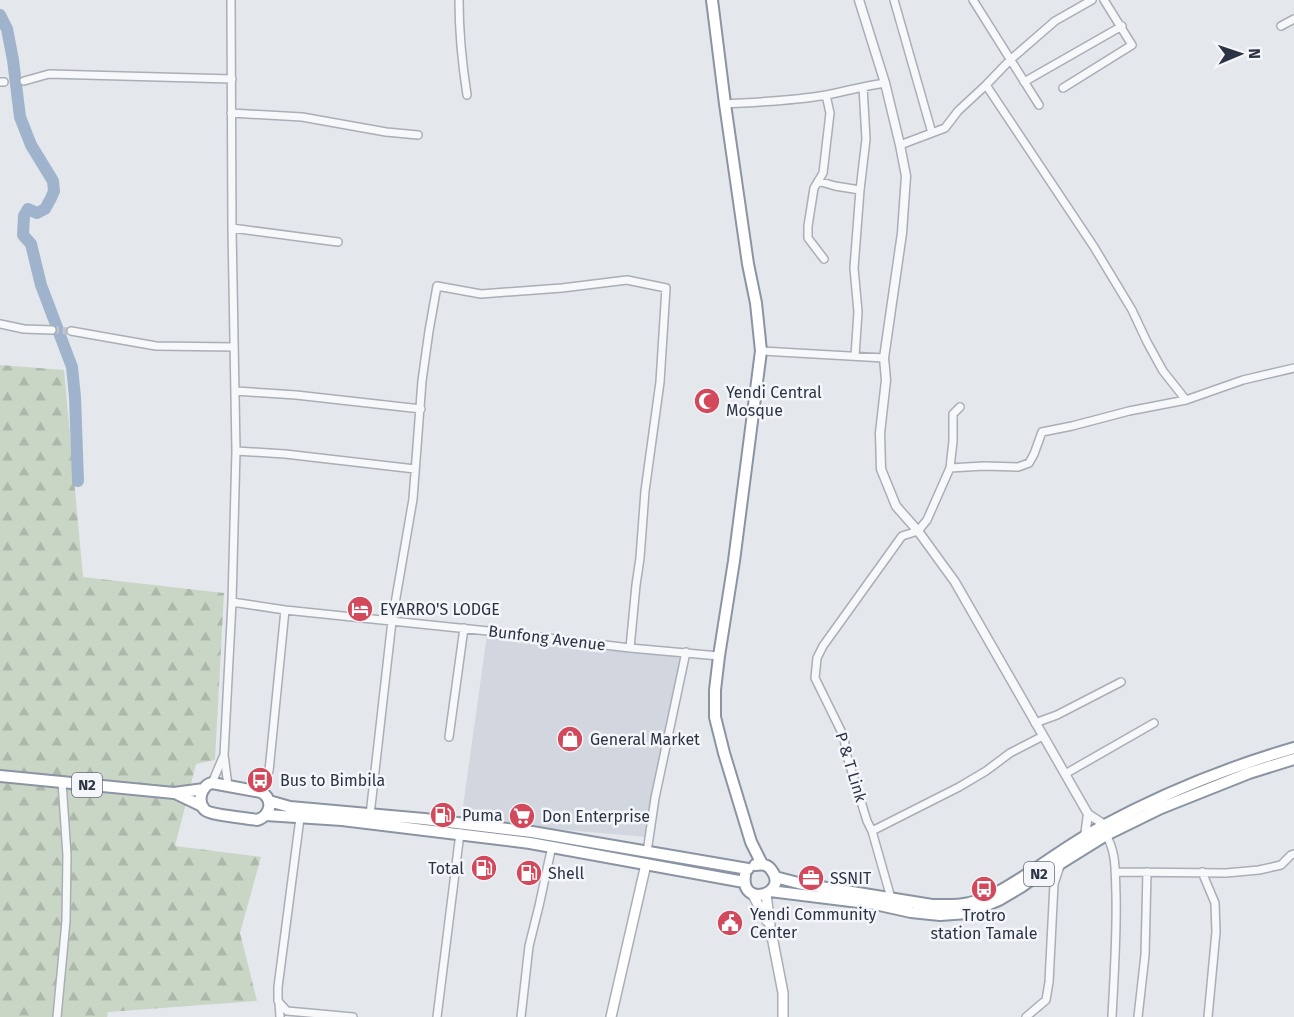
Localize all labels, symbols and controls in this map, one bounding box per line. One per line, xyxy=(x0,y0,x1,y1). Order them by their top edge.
north arrow xyxy=(1210,24,1270,84)
text: N xyxy=(1245,48,1264,59)
place label: Yendi Central Mosque xyxy=(726,383,822,420)
mosque icon: Yendi Central Mosque xyxy=(692,386,722,416)
hotel icon: EYARRO'S LODGE xyxy=(345,594,375,624)
place label: EYARRO'S LODGE xyxy=(380,600,500,619)
street label: Bunfong Avenue xyxy=(487,621,607,655)
shop icon: General Market xyxy=(555,724,585,754)
place label: General Market xyxy=(590,730,700,749)
street label: P & T Link xyxy=(831,730,871,805)
bus stop icon: Bus to Bimbila xyxy=(245,765,275,795)
place label: Bus to Bimbila xyxy=(280,771,385,790)
road number: N2 xyxy=(72,773,102,797)
fuel station icon: Puma xyxy=(428,800,458,830)
supermarket icon: Don Enterprise xyxy=(507,801,537,831)
place label: Puma xyxy=(462,806,503,825)
place label: Don Enterprise xyxy=(542,807,650,826)
fuel station icon: Total xyxy=(469,853,499,883)
fuel station icon: Shell xyxy=(514,858,544,888)
place label: Total xyxy=(428,859,464,878)
road number: N2 xyxy=(1024,862,1054,886)
office icon: SSNIT xyxy=(796,863,826,893)
place label: Shell xyxy=(548,864,585,883)
place label: SSNIT xyxy=(830,869,872,888)
bus stop icon: Trotro station Tamale xyxy=(969,874,999,904)
place label: Yendi Community Center xyxy=(750,905,877,942)
place label: Trotro station Tamale xyxy=(931,906,1037,943)
public building icon: Yendi Community Center xyxy=(715,908,745,938)

